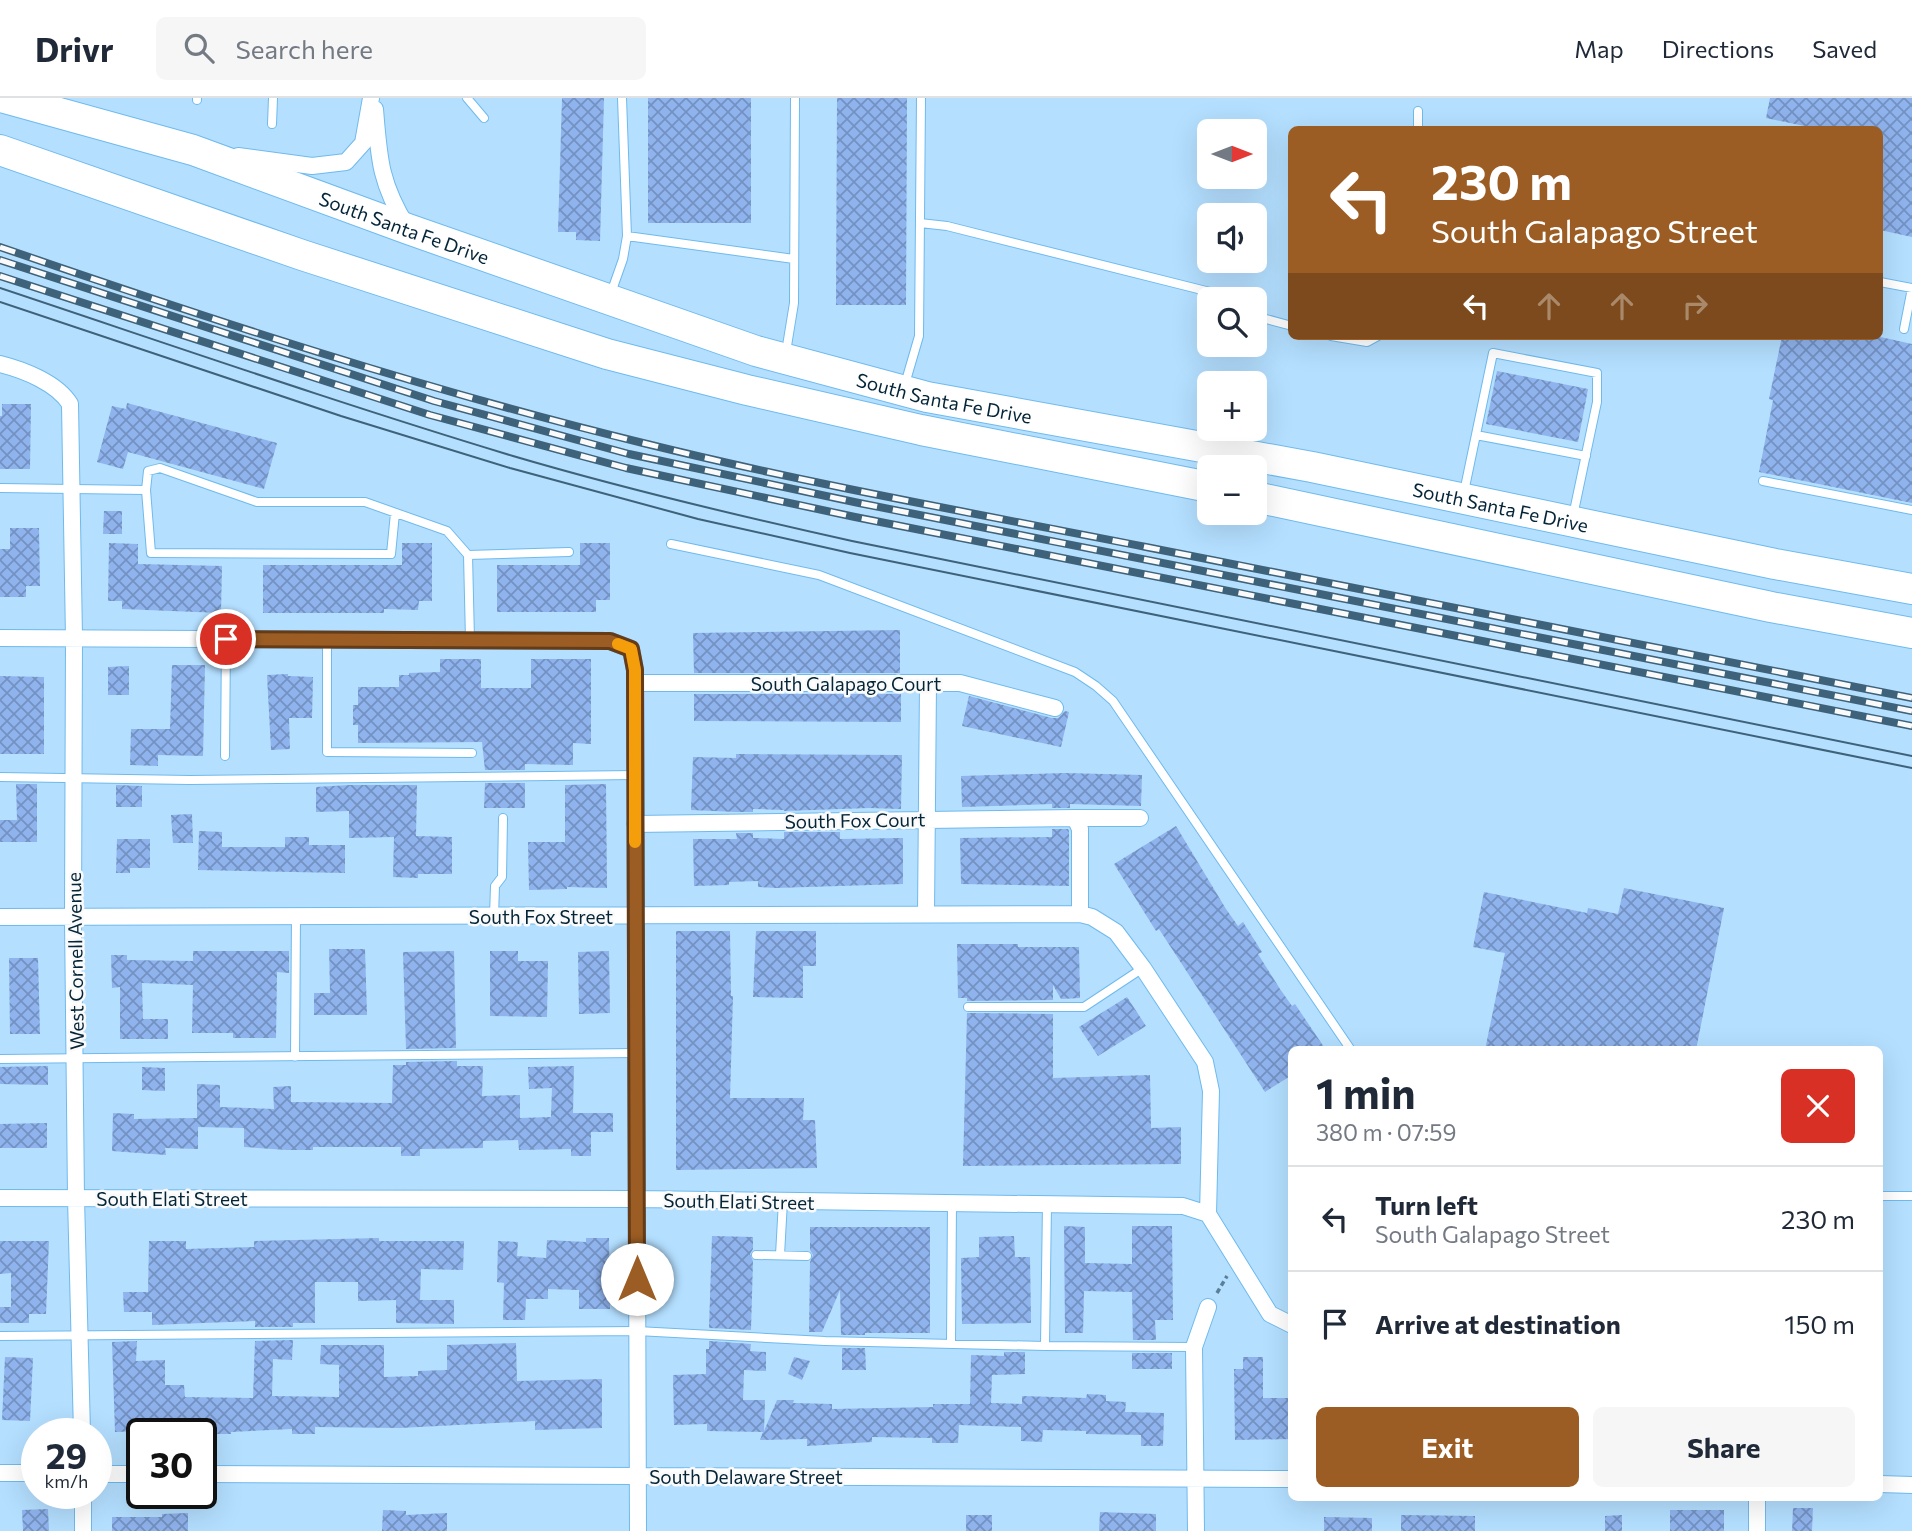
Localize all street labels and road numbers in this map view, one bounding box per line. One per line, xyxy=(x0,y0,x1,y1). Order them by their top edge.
street label: South Santa Fe Drive xyxy=(316,186,492,268)
street label: South Santa Fe Drive xyxy=(854,367,1034,427)
street label: South Santa Fe Drive xyxy=(1411,477,1591,536)
street label: South Galapago Court xyxy=(751,672,942,695)
street label: South Fox Court xyxy=(784,807,926,833)
street label: West Cornell Avenue xyxy=(62,872,88,1050)
street label: South Fox Street xyxy=(469,905,613,928)
street label: South Elati Street xyxy=(96,1187,248,1210)
street label: South Elati Street xyxy=(663,1188,815,1214)
street label: South Delaware Street xyxy=(649,1465,843,1488)

